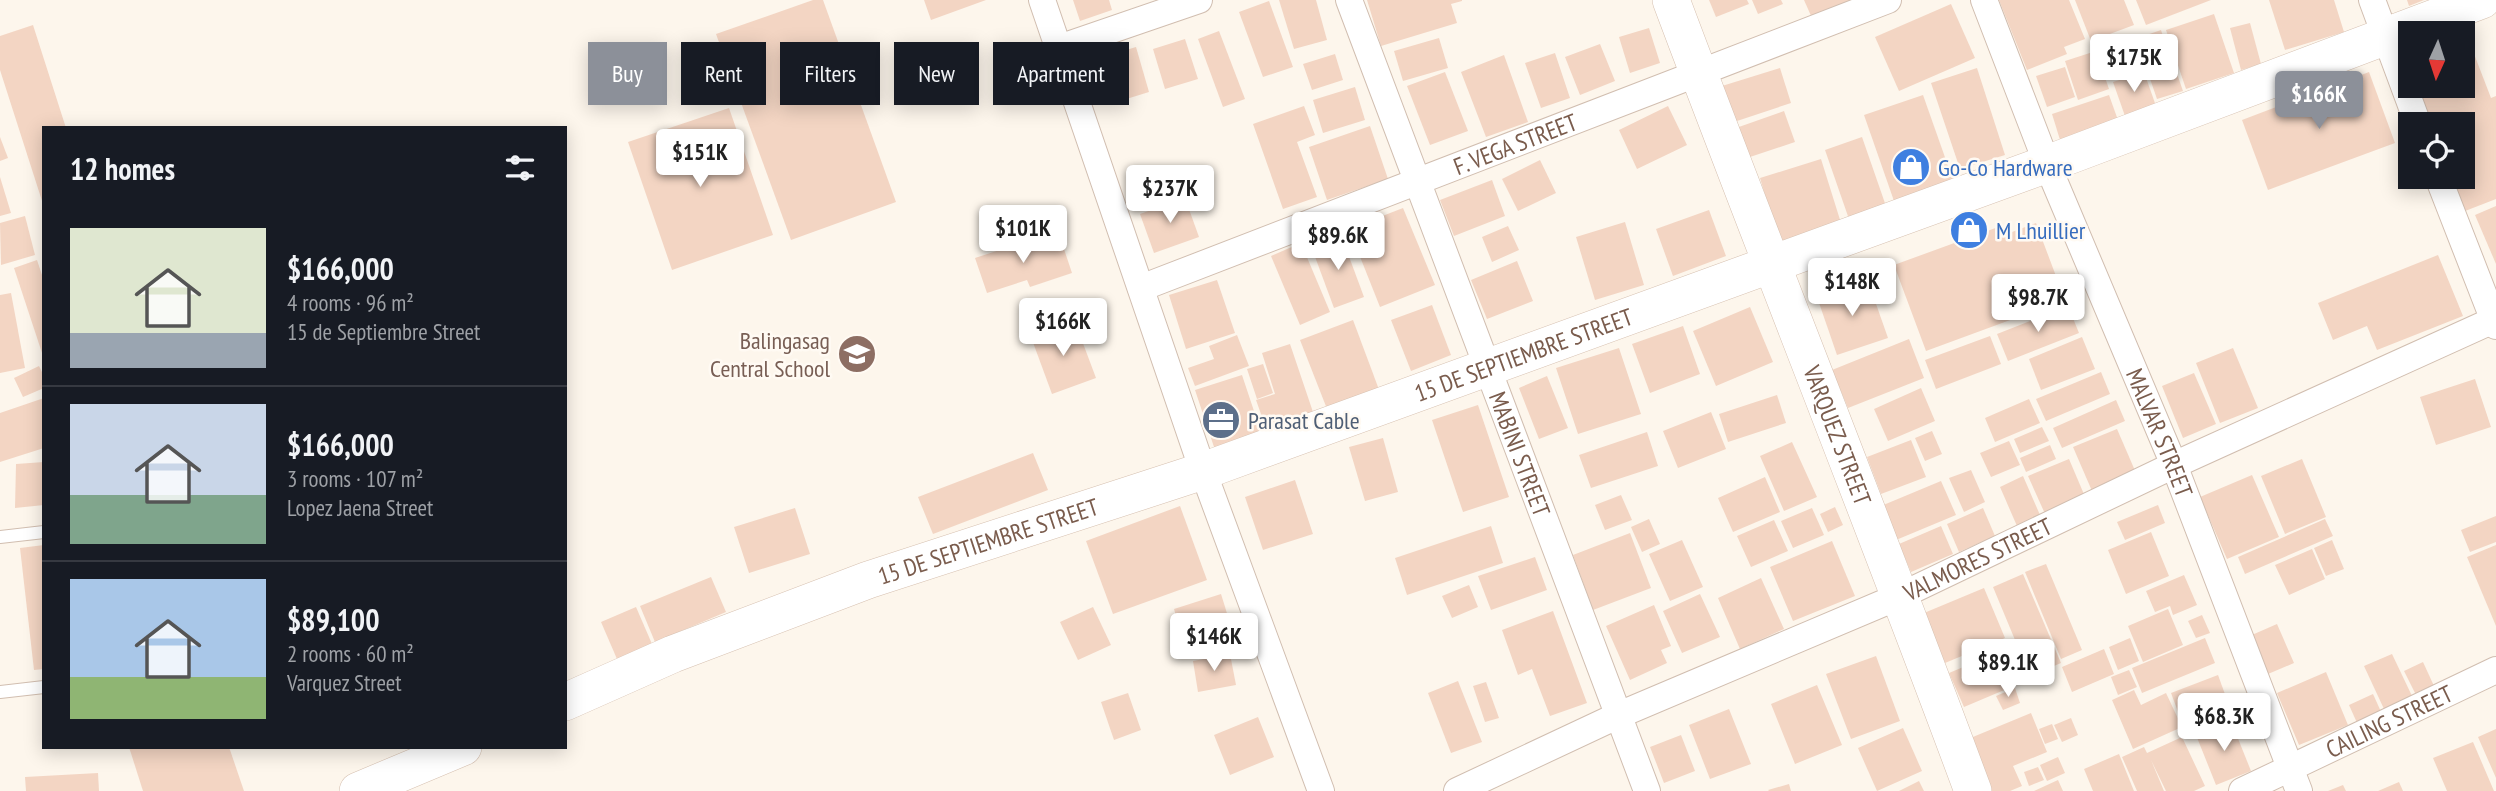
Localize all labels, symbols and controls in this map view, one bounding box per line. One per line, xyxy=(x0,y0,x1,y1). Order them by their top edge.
north arrow xyxy=(2398,21,2474,98)
map controls xyxy=(2398,21,2475,189)
pin: $175K xyxy=(2085,34,2183,94)
chip: Buy xyxy=(588,42,667,105)
chip: Rent xyxy=(681,42,766,105)
chip: Filters xyxy=(780,42,880,105)
chip: New xyxy=(894,42,979,105)
chip: Apartment xyxy=(993,42,1129,105)
text: $175K xyxy=(2106,42,2162,71)
pin: $166K xyxy=(2270,72,2368,131)
text: $166K xyxy=(2291,79,2347,108)
street label: F. VEGA STREET xyxy=(1449,106,1582,182)
button: locate xyxy=(2398,112,2475,189)
pin: $151K xyxy=(651,130,749,189)
text: $151K xyxy=(672,137,728,166)
shop icon: Go-Co Hardware xyxy=(1890,146,1932,188)
text: 12 homes xyxy=(70,149,175,188)
icon: filters xyxy=(501,149,539,187)
place label: Go-Co Hardware xyxy=(1938,152,2073,183)
pin: $237K xyxy=(1121,166,1219,225)
text: $237K xyxy=(1142,173,1198,202)
pin: $101K xyxy=(974,205,1072,265)
shop icon: M Lhuillier xyxy=(1948,209,1990,251)
pin: $89.6K xyxy=(1281,212,1395,272)
text: $101K xyxy=(995,213,1051,242)
place label: M Lhuillier xyxy=(1996,215,2086,246)
text: $89.6K xyxy=(1308,220,1368,249)
text: $166,000 xyxy=(287,249,394,288)
icon: home xyxy=(126,256,210,340)
pin: $148K xyxy=(1803,258,1901,318)
text: $148K xyxy=(1824,266,1880,295)
pin: $98.7K xyxy=(1981,274,2095,334)
text: $98.7K xyxy=(2008,282,2068,311)
text: 4 rooms · 96 m² xyxy=(287,288,414,317)
pin: $166K xyxy=(1014,298,1112,358)
street label: 15 DE SEPTIEMBRE STREET xyxy=(1410,301,1637,408)
text: $166K xyxy=(1035,306,1091,335)
text: 15 de Septiembre Street xyxy=(287,317,480,346)
place label: Balingasag Central School xyxy=(710,325,830,384)
school or university icon: Balingasag Central School xyxy=(836,333,878,375)
street label: VARQUEZ STREET xyxy=(1796,360,1879,510)
street label: MALVAR STREET xyxy=(2119,363,2200,502)
street label: MABINI STREET xyxy=(1482,387,1558,521)
office icon: Parasat Cable xyxy=(1200,399,1242,441)
place label: Parasat Cable xyxy=(1248,405,1360,436)
text: $166,000 xyxy=(287,425,394,464)
icon: home xyxy=(126,432,210,516)
text: 3 rooms · 107 m² xyxy=(287,464,423,493)
street label: 15 DE SEPTIEMBRE STREET xyxy=(874,491,1102,591)
text: Lopez Jaena Street xyxy=(287,493,433,522)
street label: VALMORES STREET xyxy=(1897,510,2057,608)
text: $89,100 xyxy=(287,600,380,639)
icon: home xyxy=(126,607,210,691)
pin: $146K xyxy=(1165,614,1263,673)
text: $146K xyxy=(1186,621,1242,650)
text: 2 rooms · 60 m² xyxy=(287,639,414,668)
pin: $89.1K xyxy=(1951,640,2065,699)
text: $89.1K xyxy=(1978,647,2038,676)
text: Varquez Street xyxy=(287,668,402,697)
street label: CAILING STREET xyxy=(2321,677,2458,764)
pin: $68.3K xyxy=(2167,694,2281,753)
text: $68.3K xyxy=(2194,701,2254,730)

